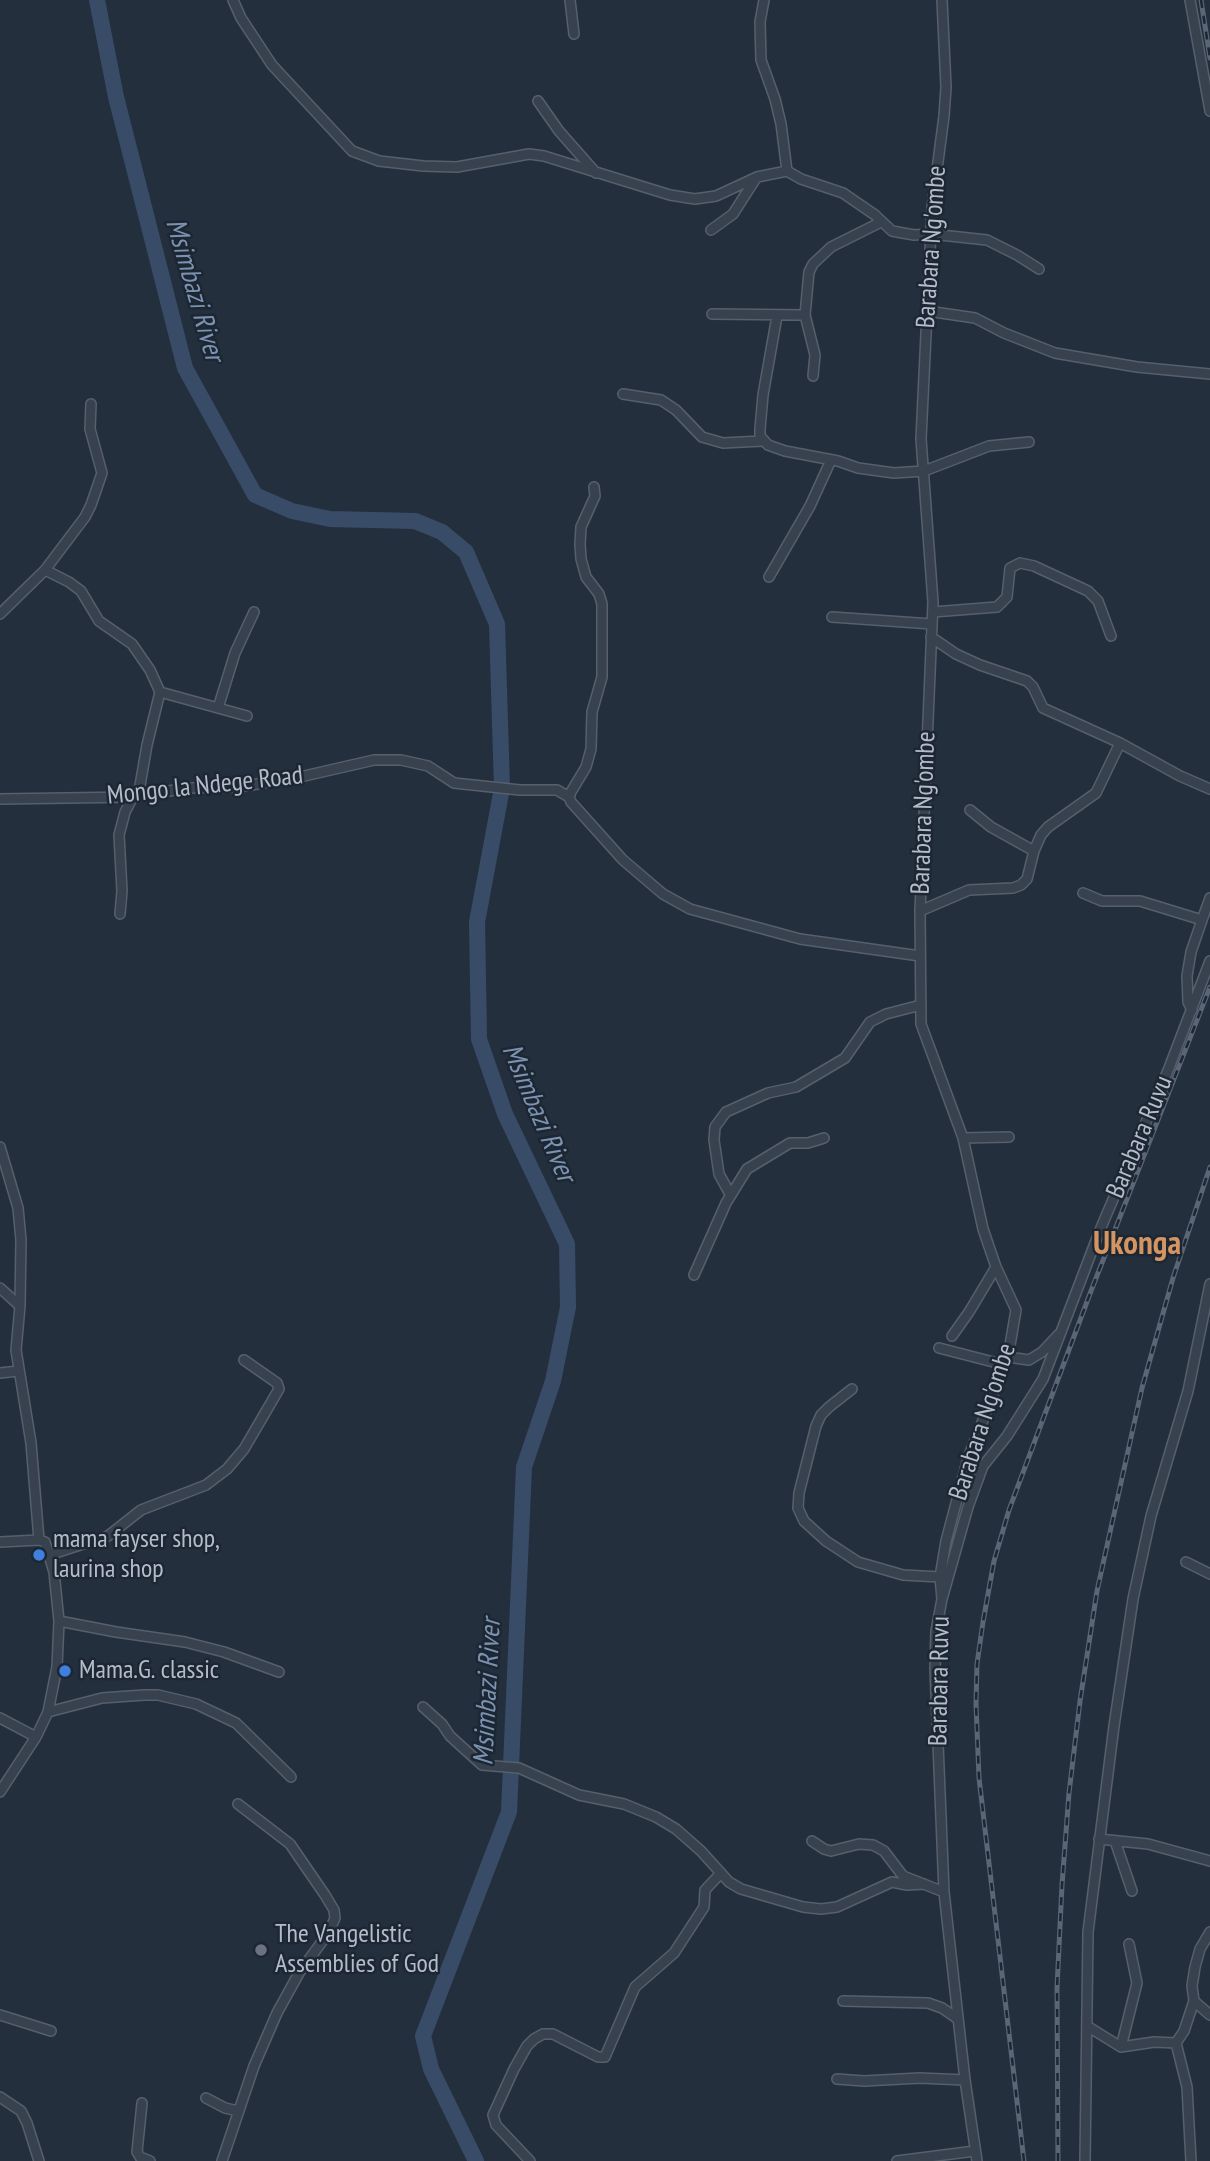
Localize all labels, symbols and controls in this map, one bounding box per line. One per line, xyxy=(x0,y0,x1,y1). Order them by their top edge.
street label: Barabara Ng'ombe xyxy=(911,165,953,329)
water label: Msimbazi River xyxy=(158,215,230,365)
street label: Barabara Ng'ombe xyxy=(906,731,942,895)
street label: Mongo la Ndege Road xyxy=(106,760,304,812)
water label: Msimbazi River xyxy=(494,1039,582,1187)
street label: Barabara Ruvu xyxy=(1100,1071,1180,1203)
district label: Ukonga xyxy=(1093,1225,1181,1265)
street label: Barabara Ng'ombe xyxy=(943,1340,1023,1504)
place label: mama fayser shop, laurina shop xyxy=(53,1524,220,1586)
marker: mama fayser shop, laurina shop xyxy=(31,1547,47,1563)
street label: Barabara Ruvu xyxy=(923,1616,957,1746)
water label: Msimbazi River xyxy=(467,1618,509,1766)
place label: Mama.G. classic xyxy=(79,1655,219,1687)
marker: Mama.G. classic xyxy=(57,1663,73,1679)
place label: The Vangelistic Assemblies of God xyxy=(275,1919,439,1980)
marker: The Vangelistic Assemblies of God xyxy=(253,1942,269,1958)

